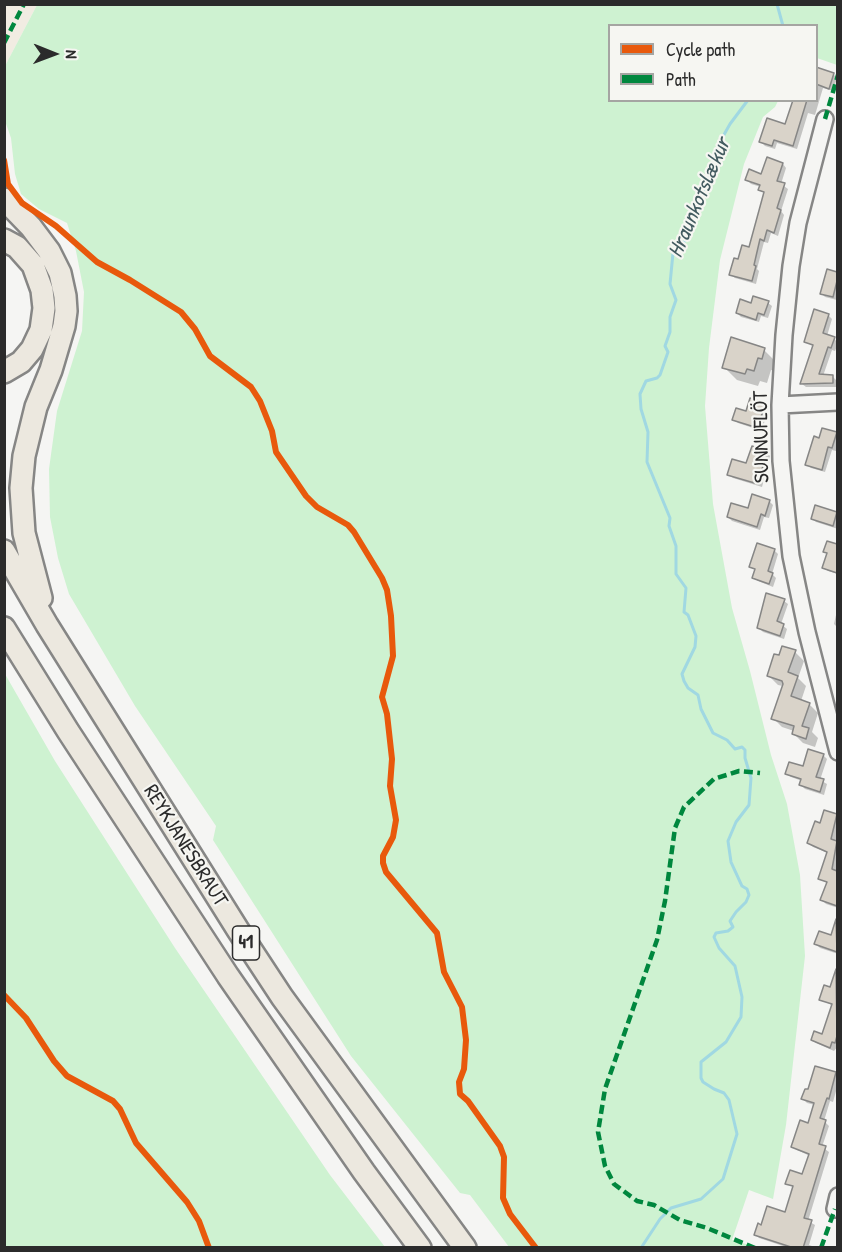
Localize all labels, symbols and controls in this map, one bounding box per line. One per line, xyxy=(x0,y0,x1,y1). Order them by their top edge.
north arrow xyxy=(24,24,84,84)
legend xyxy=(608,24,818,102)
text: Cycle path xyxy=(666,37,735,62)
text: N xyxy=(61,50,83,59)
text: Path xyxy=(666,67,695,92)
water label: Hraunkotslækur xyxy=(663,134,737,262)
street label: SUNNUFLÖT xyxy=(749,391,775,483)
street label: REYKJANESBRAUT xyxy=(137,780,233,912)
road number: 41 xyxy=(232,926,260,960)

